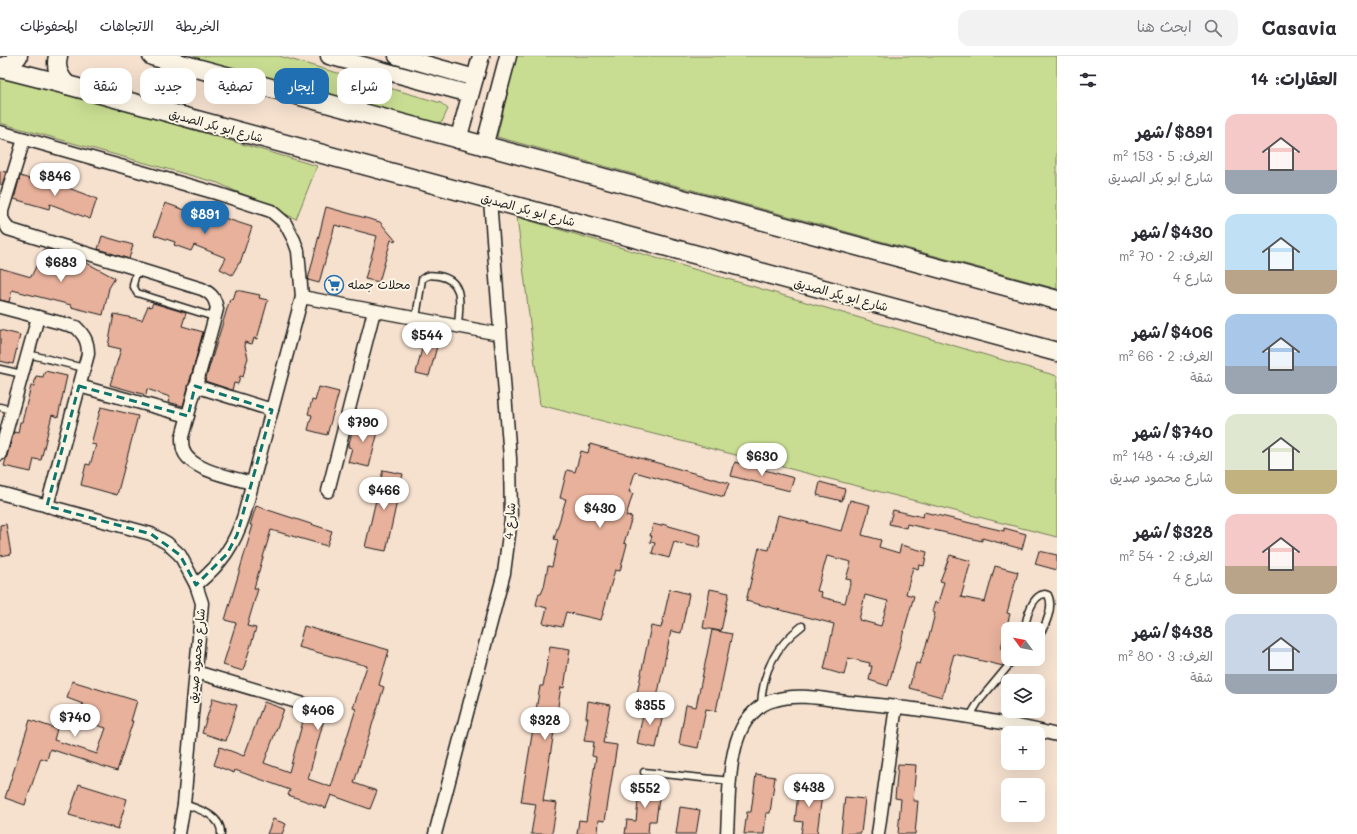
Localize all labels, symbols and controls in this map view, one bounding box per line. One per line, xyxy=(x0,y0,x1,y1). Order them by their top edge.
search box xyxy=(958,10,1238,46)
text: Casavia xyxy=(1262,15,1337,40)
text: المحفوظات xyxy=(20,16,78,35)
text: الاتجاهات xyxy=(100,16,154,35)
text: الخريطة xyxy=(176,16,219,35)
text: ابحث هنا xyxy=(1137,16,1192,36)
icon: search xyxy=(1202,17,1224,39)
text: العقارات: 14 xyxy=(1250,67,1337,89)
chip: شقة xyxy=(80,68,132,104)
chip: جديد xyxy=(140,68,196,104)
chip: تصفية xyxy=(204,68,266,104)
chip: إيجار xyxy=(274,68,329,104)
chip: شراء xyxy=(337,68,392,104)
icon: filters xyxy=(1077,69,1099,91)
street label: شارع ابو بكر الصديق xyxy=(167,105,265,147)
text: $891/شهر xyxy=(1136,120,1213,142)
icon: home xyxy=(1257,130,1305,178)
text: الغرف: 5 · 153 m² xyxy=(1113,147,1213,164)
pin: $846 xyxy=(31,163,79,197)
text: $846 xyxy=(39,167,71,184)
text: شارع ابو بكر الصديق xyxy=(1108,168,1213,185)
street label: شارع ابو بكر الصديق xyxy=(479,189,577,231)
pin: $891 xyxy=(181,201,229,235)
text: $891 xyxy=(190,205,220,222)
text: $430/شهر xyxy=(1132,220,1213,242)
icon: home xyxy=(1257,230,1305,278)
text: الغرف: 2 · 70 m² xyxy=(1119,247,1213,264)
pin: $683 xyxy=(37,249,85,283)
text: $683 xyxy=(45,253,77,270)
text: شارع 4 xyxy=(1173,268,1213,285)
supermarket icon: محلات جمله xyxy=(323,274,345,296)
street label: شارع ابو بكر الصديق xyxy=(792,274,890,316)
place label: محلات جمله xyxy=(348,276,410,293)
text: $406/شهر xyxy=(1132,320,1213,342)
pin: $544 xyxy=(403,322,451,356)
text: $544 xyxy=(411,326,443,343)
icon: home xyxy=(1257,330,1305,378)
text: الغرف: 2 · 66 m² xyxy=(1118,347,1213,364)
text: شقة xyxy=(1190,368,1213,385)
pin: $790 xyxy=(339,409,387,443)
text: $790 xyxy=(347,413,379,430)
text: $740/شهر xyxy=(1133,420,1213,442)
icon: home xyxy=(1257,430,1305,478)
pin: $630 xyxy=(738,443,786,477)
text: $630 xyxy=(746,447,778,464)
text: الغرف: 4 · 148 m² xyxy=(1112,447,1213,464)
text: شارع محمود صديق xyxy=(1110,468,1213,485)
pin: $466 xyxy=(360,477,408,511)
text: $466 xyxy=(368,481,400,498)
pin: $430 xyxy=(576,495,624,529)
text: $430 xyxy=(584,499,616,516)
street label: شارع 4 xyxy=(500,502,520,540)
text: $328/شهر xyxy=(1134,520,1213,542)
icon: home xyxy=(1257,530,1305,578)
text: الغرف: 2 · 54 m² xyxy=(1119,547,1213,564)
text: شارع 4 xyxy=(1173,568,1213,585)
street label: شارع محمود صديق xyxy=(184,608,210,704)
text: $438/شهر xyxy=(1133,620,1213,642)
north arrow xyxy=(1001,622,1045,666)
map controls xyxy=(1001,622,1045,822)
icon: home xyxy=(1257,630,1305,678)
text: الغرف: 3 · 80 m² xyxy=(1118,647,1213,664)
text: شقة xyxy=(1190,668,1213,685)
button: layers xyxy=(1001,674,1045,718)
pin: $355 xyxy=(626,692,674,726)
text: $355 xyxy=(634,696,666,713)
pin: $406 xyxy=(294,697,342,731)
text: $406 xyxy=(302,701,334,718)
pin: $740 xyxy=(51,704,99,738)
pin: $328 xyxy=(521,707,569,741)
text: $740 xyxy=(59,708,91,725)
text: $328 xyxy=(529,711,561,728)
button: + xyxy=(1001,726,1045,770)
pin: $438 xyxy=(785,774,833,808)
pin: $552 xyxy=(621,775,669,809)
text: $438 xyxy=(793,778,825,795)
button: − xyxy=(1001,778,1045,822)
text: $552 xyxy=(630,779,660,796)

